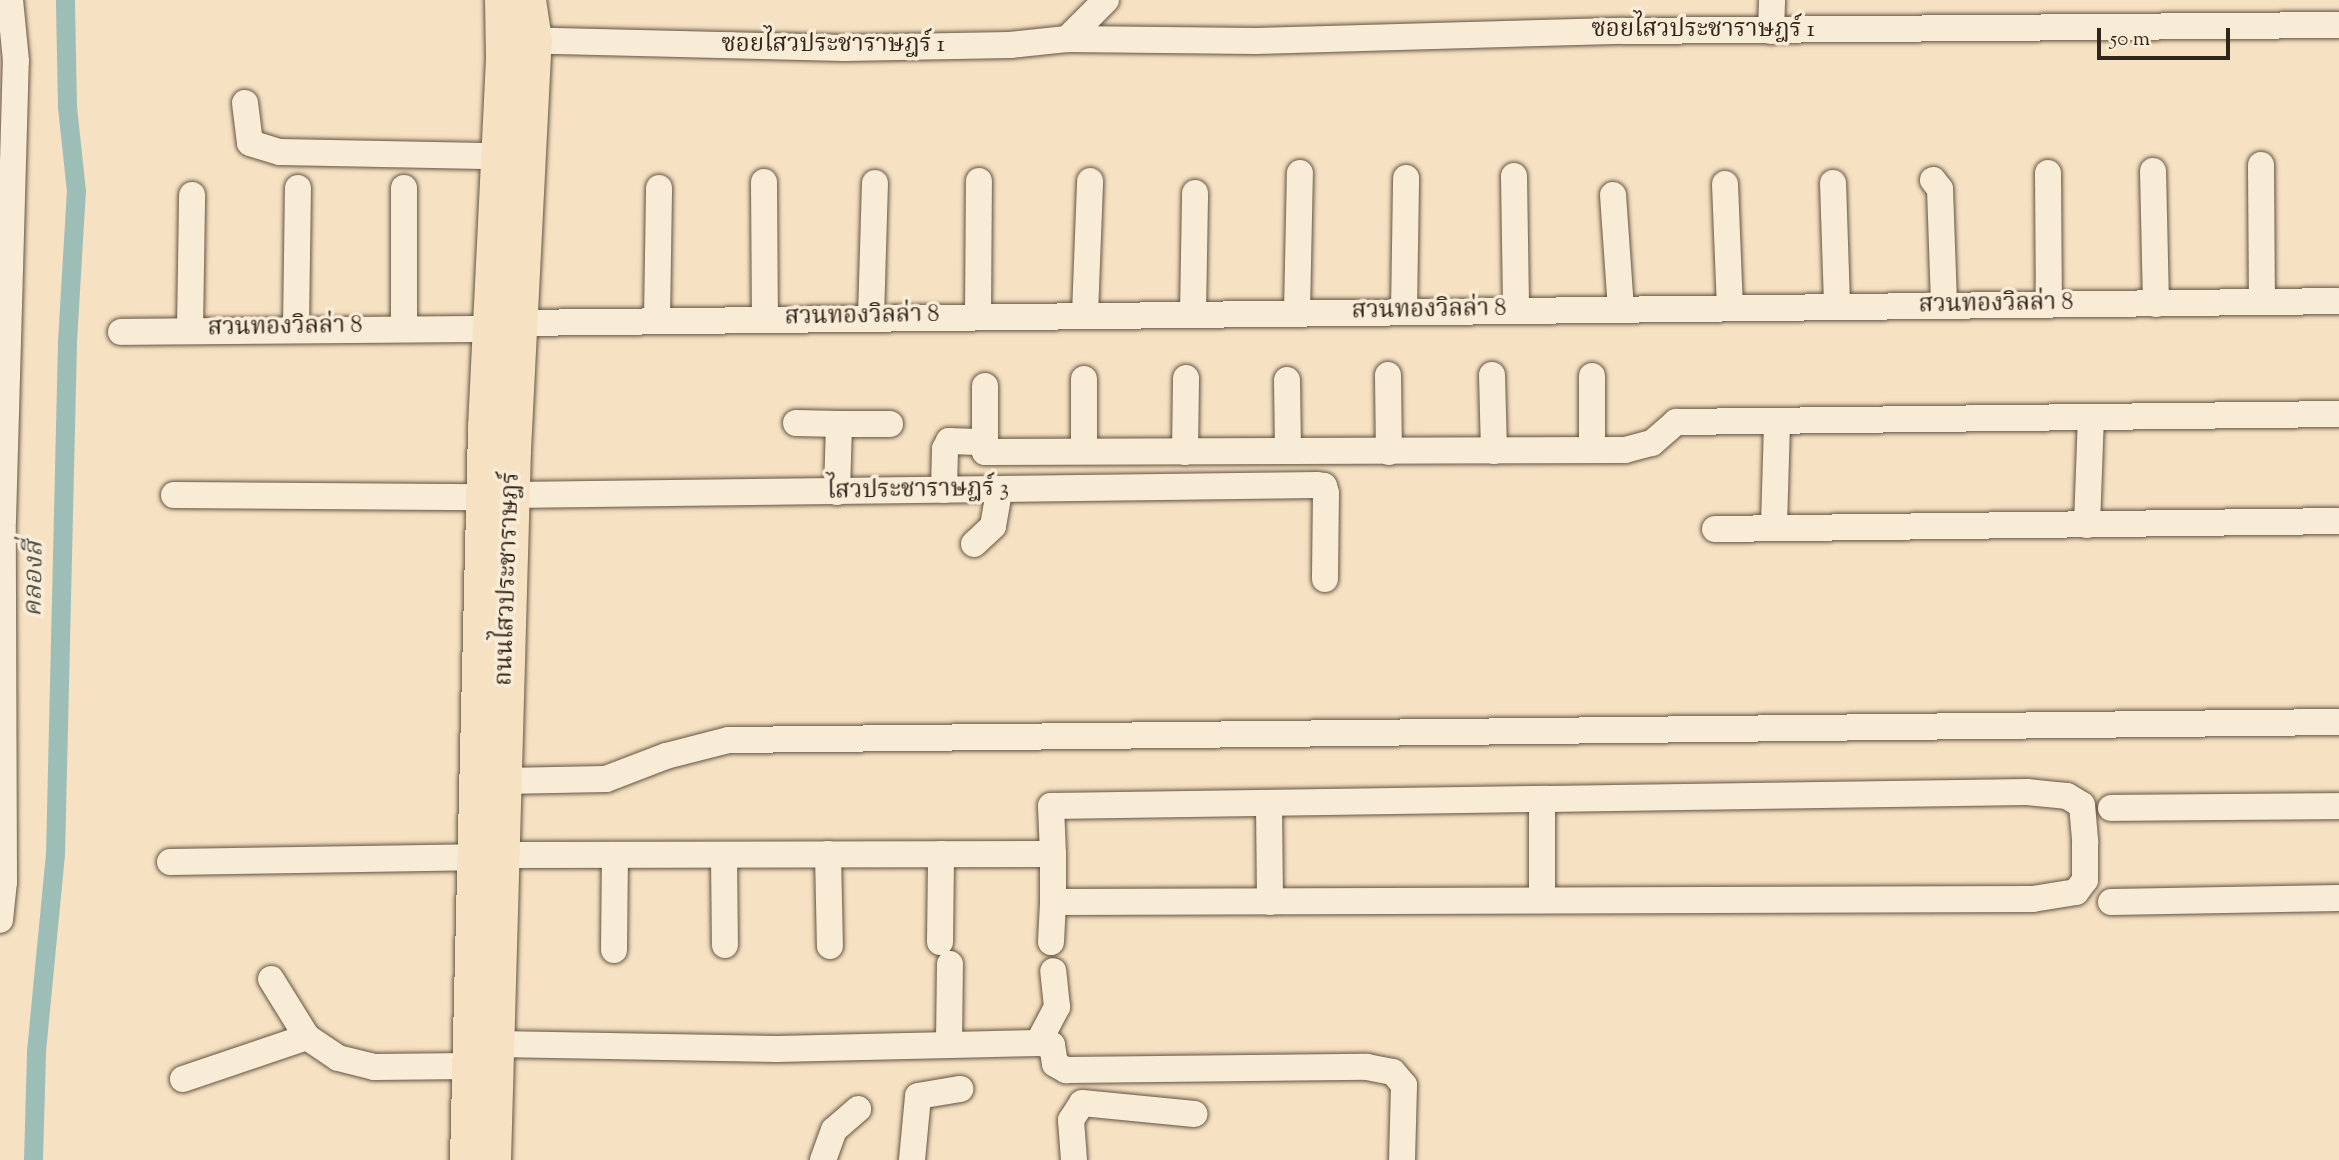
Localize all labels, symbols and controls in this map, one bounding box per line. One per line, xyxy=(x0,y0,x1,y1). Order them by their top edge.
scale bar xyxy=(2101,14,2234,58)
street label: ซอยไสวประชาราษฎร์ 1 xyxy=(1591,17,1815,45)
text: 50 m xyxy=(2110,25,2150,55)
street label: ซอยไสวประชาราษฎร์ 1 xyxy=(721,32,945,60)
street label: สวนทองวิลล่า 8 xyxy=(1918,289,2074,321)
street label: สวนทองวิลล่า 8 xyxy=(1351,295,1507,327)
street label: สวนทองวิลล่า 8 xyxy=(784,301,940,333)
street label: สวนทองวิลล่า 8 xyxy=(207,312,363,344)
street label: ถนนไสวประชาราษฎร์ xyxy=(491,472,527,686)
street label: ไสวประชาราษฎร์ 3 xyxy=(827,475,1009,507)
water label: คลองสี่ xyxy=(19,541,51,617)

